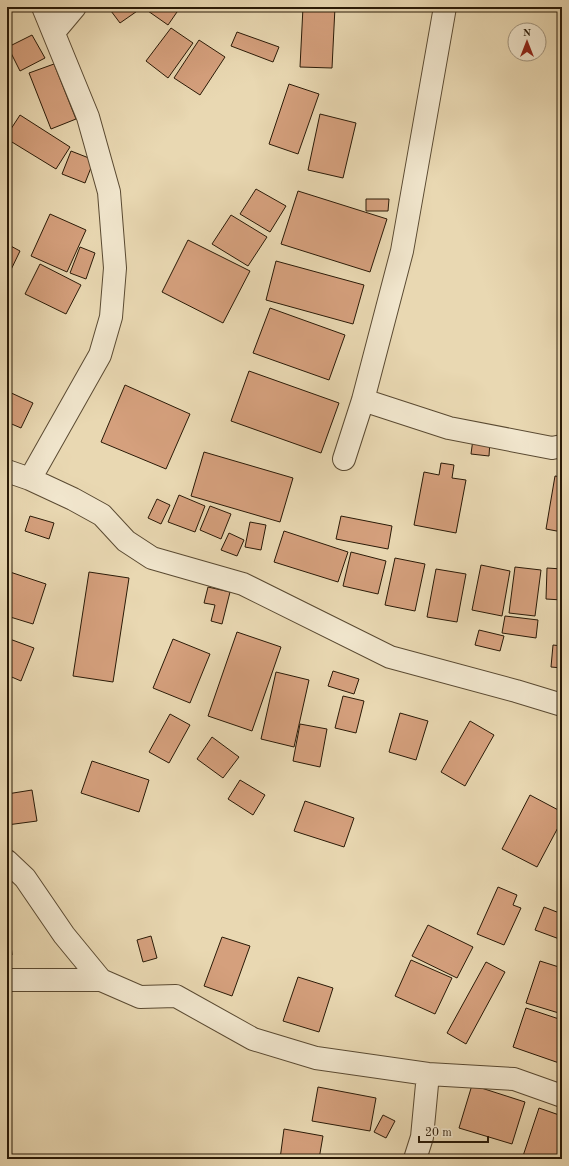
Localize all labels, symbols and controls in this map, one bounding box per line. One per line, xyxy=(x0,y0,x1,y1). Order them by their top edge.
north arrow xyxy=(507,22,547,62)
text: N xyxy=(523,28,532,39)
scale bar xyxy=(419,1118,488,1144)
text: 20 m xyxy=(425,1127,452,1139)

